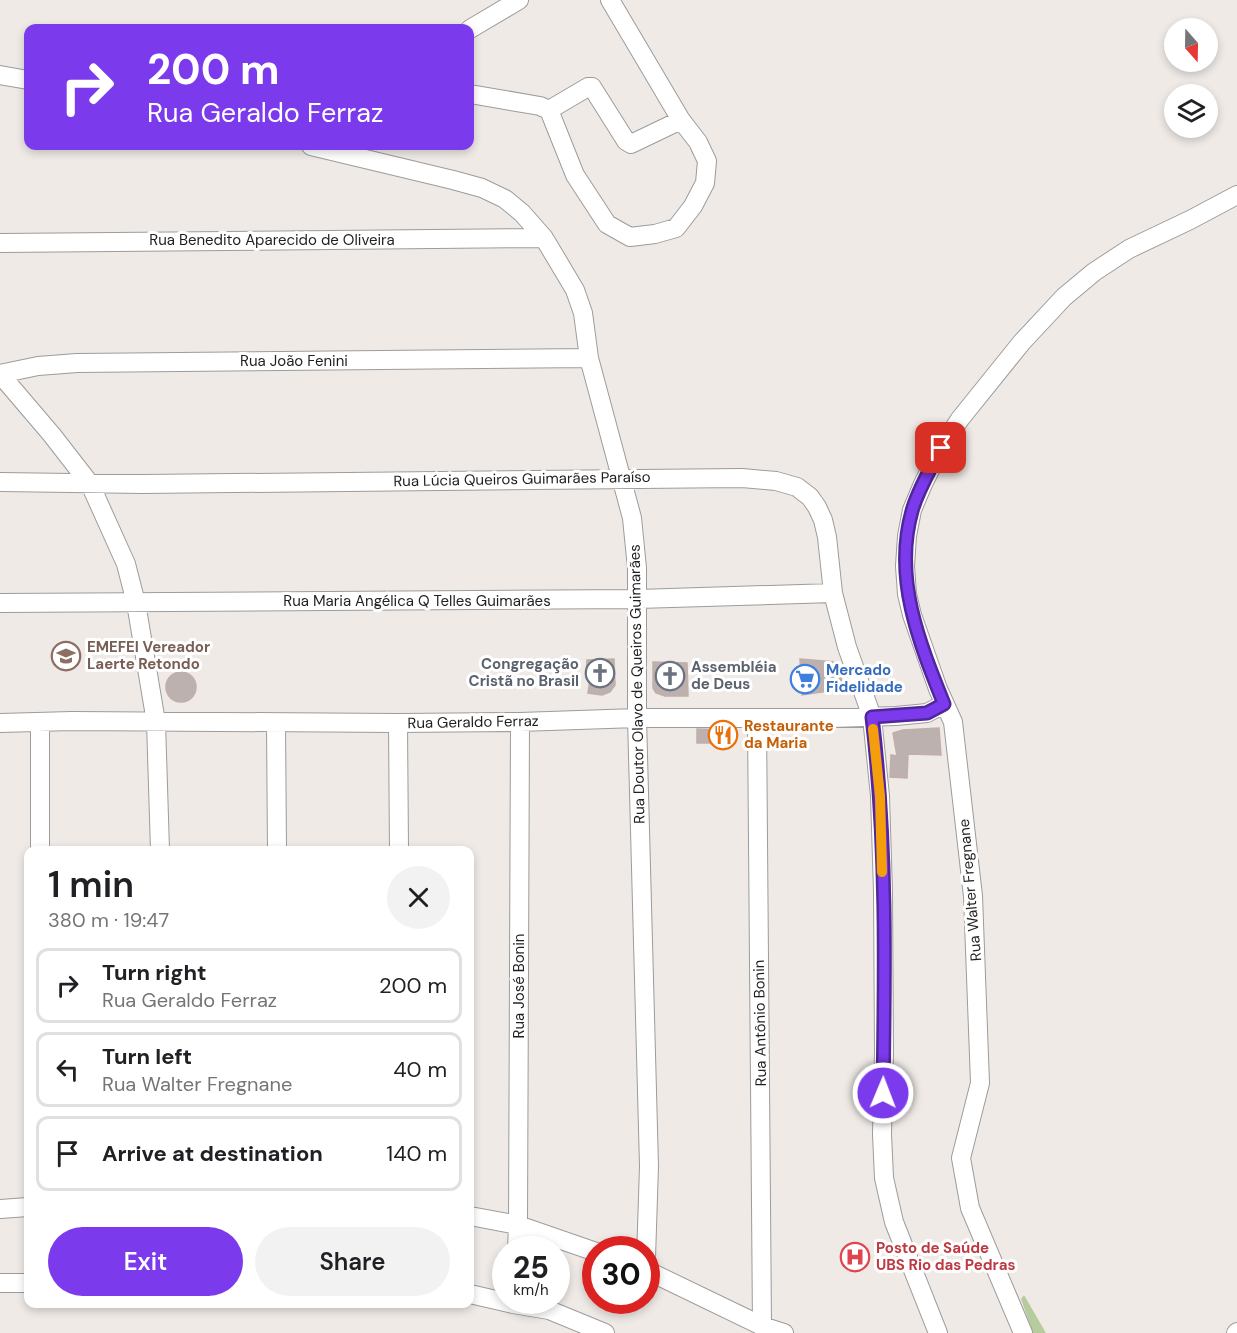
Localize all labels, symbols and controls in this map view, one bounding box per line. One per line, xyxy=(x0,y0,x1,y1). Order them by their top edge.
north arrow xyxy=(1164,18,1218,72)
map controls xyxy=(1164,18,1218,138)
text: 200 m xyxy=(147,42,280,97)
icon: right xyxy=(48,48,126,126)
button: layers xyxy=(1164,84,1218,138)
text: Rua Geraldo Ferraz xyxy=(147,95,383,130)
street label: Rua Benedito Aparecido de Oliveira xyxy=(149,230,395,250)
street label: Rua João Fenini xyxy=(240,351,348,371)
pin xyxy=(915,422,966,473)
icon: arrive xyxy=(924,431,957,464)
street label: Rua Lúcia Queiros Guimarães Paraíso xyxy=(393,467,651,491)
street label: Rua Doutor Olavo de Queiros Guimarães xyxy=(625,544,649,824)
street label: Rua Maria Angélica Q Telles Guimarães xyxy=(283,591,551,611)
place label: EMEFEI Vereador Laerte Retondo xyxy=(87,637,210,674)
school or university icon: EMEFEI Vereador Laerte Retondo xyxy=(50,640,82,672)
place label: Congregação Cristã no Brasil xyxy=(469,654,579,691)
church icon: Congregação Cristã no Brasil xyxy=(584,657,616,689)
place label: Assembléia de Deus xyxy=(691,657,777,694)
church icon: Assembléia de Deus xyxy=(654,660,686,692)
place label: Mercado Fidelidade xyxy=(826,660,903,697)
supermarket icon: Mercado Fidelidade xyxy=(789,663,821,695)
street label: Rua Geraldo Ferraz xyxy=(407,711,539,733)
place label: Restaurante da Maria xyxy=(744,716,834,753)
restaurant icon: Restaurante da Maria xyxy=(707,719,739,751)
street label: Rua Walter Fregnane xyxy=(954,818,986,962)
text: 1 min xyxy=(48,861,134,908)
button: close xyxy=(387,866,450,929)
text: 380 m · 19:47 xyxy=(48,907,169,933)
street label: Rua José Bonin xyxy=(509,934,529,1038)
text: Turn right xyxy=(102,958,207,987)
street label: Rua Antônio Bonin xyxy=(749,960,771,1086)
icon: right xyxy=(51,969,84,1002)
text: 200 m xyxy=(379,971,447,1000)
text: Rua Geraldo Ferraz xyxy=(102,987,277,1013)
text: Turn left xyxy=(102,1042,192,1071)
icon: left xyxy=(51,1053,84,1086)
text: 40 m xyxy=(393,1055,447,1084)
position arrow xyxy=(851,1061,915,1125)
text: Rua Walter Fregnane xyxy=(102,1071,292,1097)
icon: arrive xyxy=(51,1137,84,1170)
text: Arrive at destination xyxy=(102,1139,323,1168)
text: 140 m xyxy=(386,1139,447,1168)
button: Exit xyxy=(48,1227,243,1296)
button: Share xyxy=(255,1227,450,1296)
speed limit sign: 30 xyxy=(582,1236,660,1314)
place label: Posto de Saúde UBS Rio das Pedras xyxy=(876,1238,1015,1275)
hospital icon: Posto de Saúde UBS Rio das Pedras xyxy=(839,1241,871,1273)
text: 25 xyxy=(513,1248,549,1287)
text: km/h xyxy=(513,1280,549,1300)

